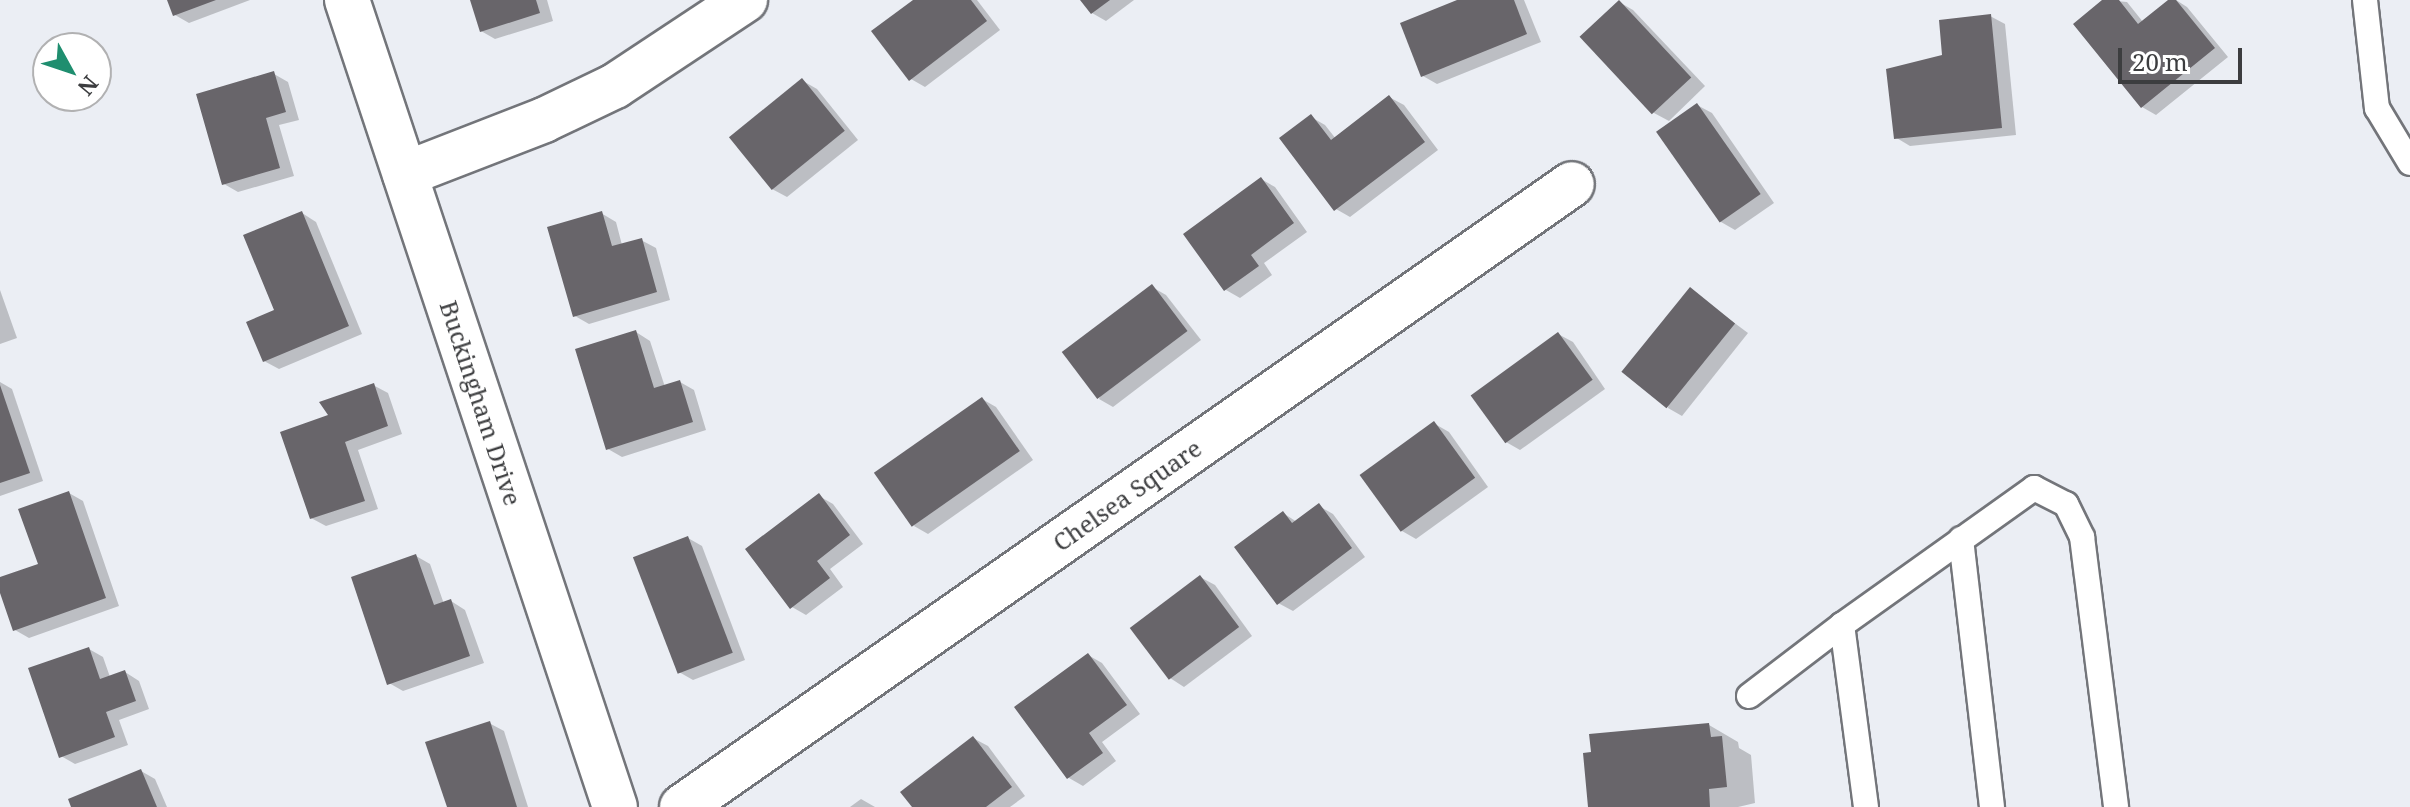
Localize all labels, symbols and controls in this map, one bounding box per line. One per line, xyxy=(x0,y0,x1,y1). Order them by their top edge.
north arrow xyxy=(32,32,112,112)
scale bar xyxy=(2122,32,2246,82)
text: 20 m xyxy=(2132,45,2188,78)
text: N xyxy=(72,70,106,102)
street label: Buckingham Drive xyxy=(434,297,528,509)
street label: Chelsea Square xyxy=(1047,433,1207,557)

